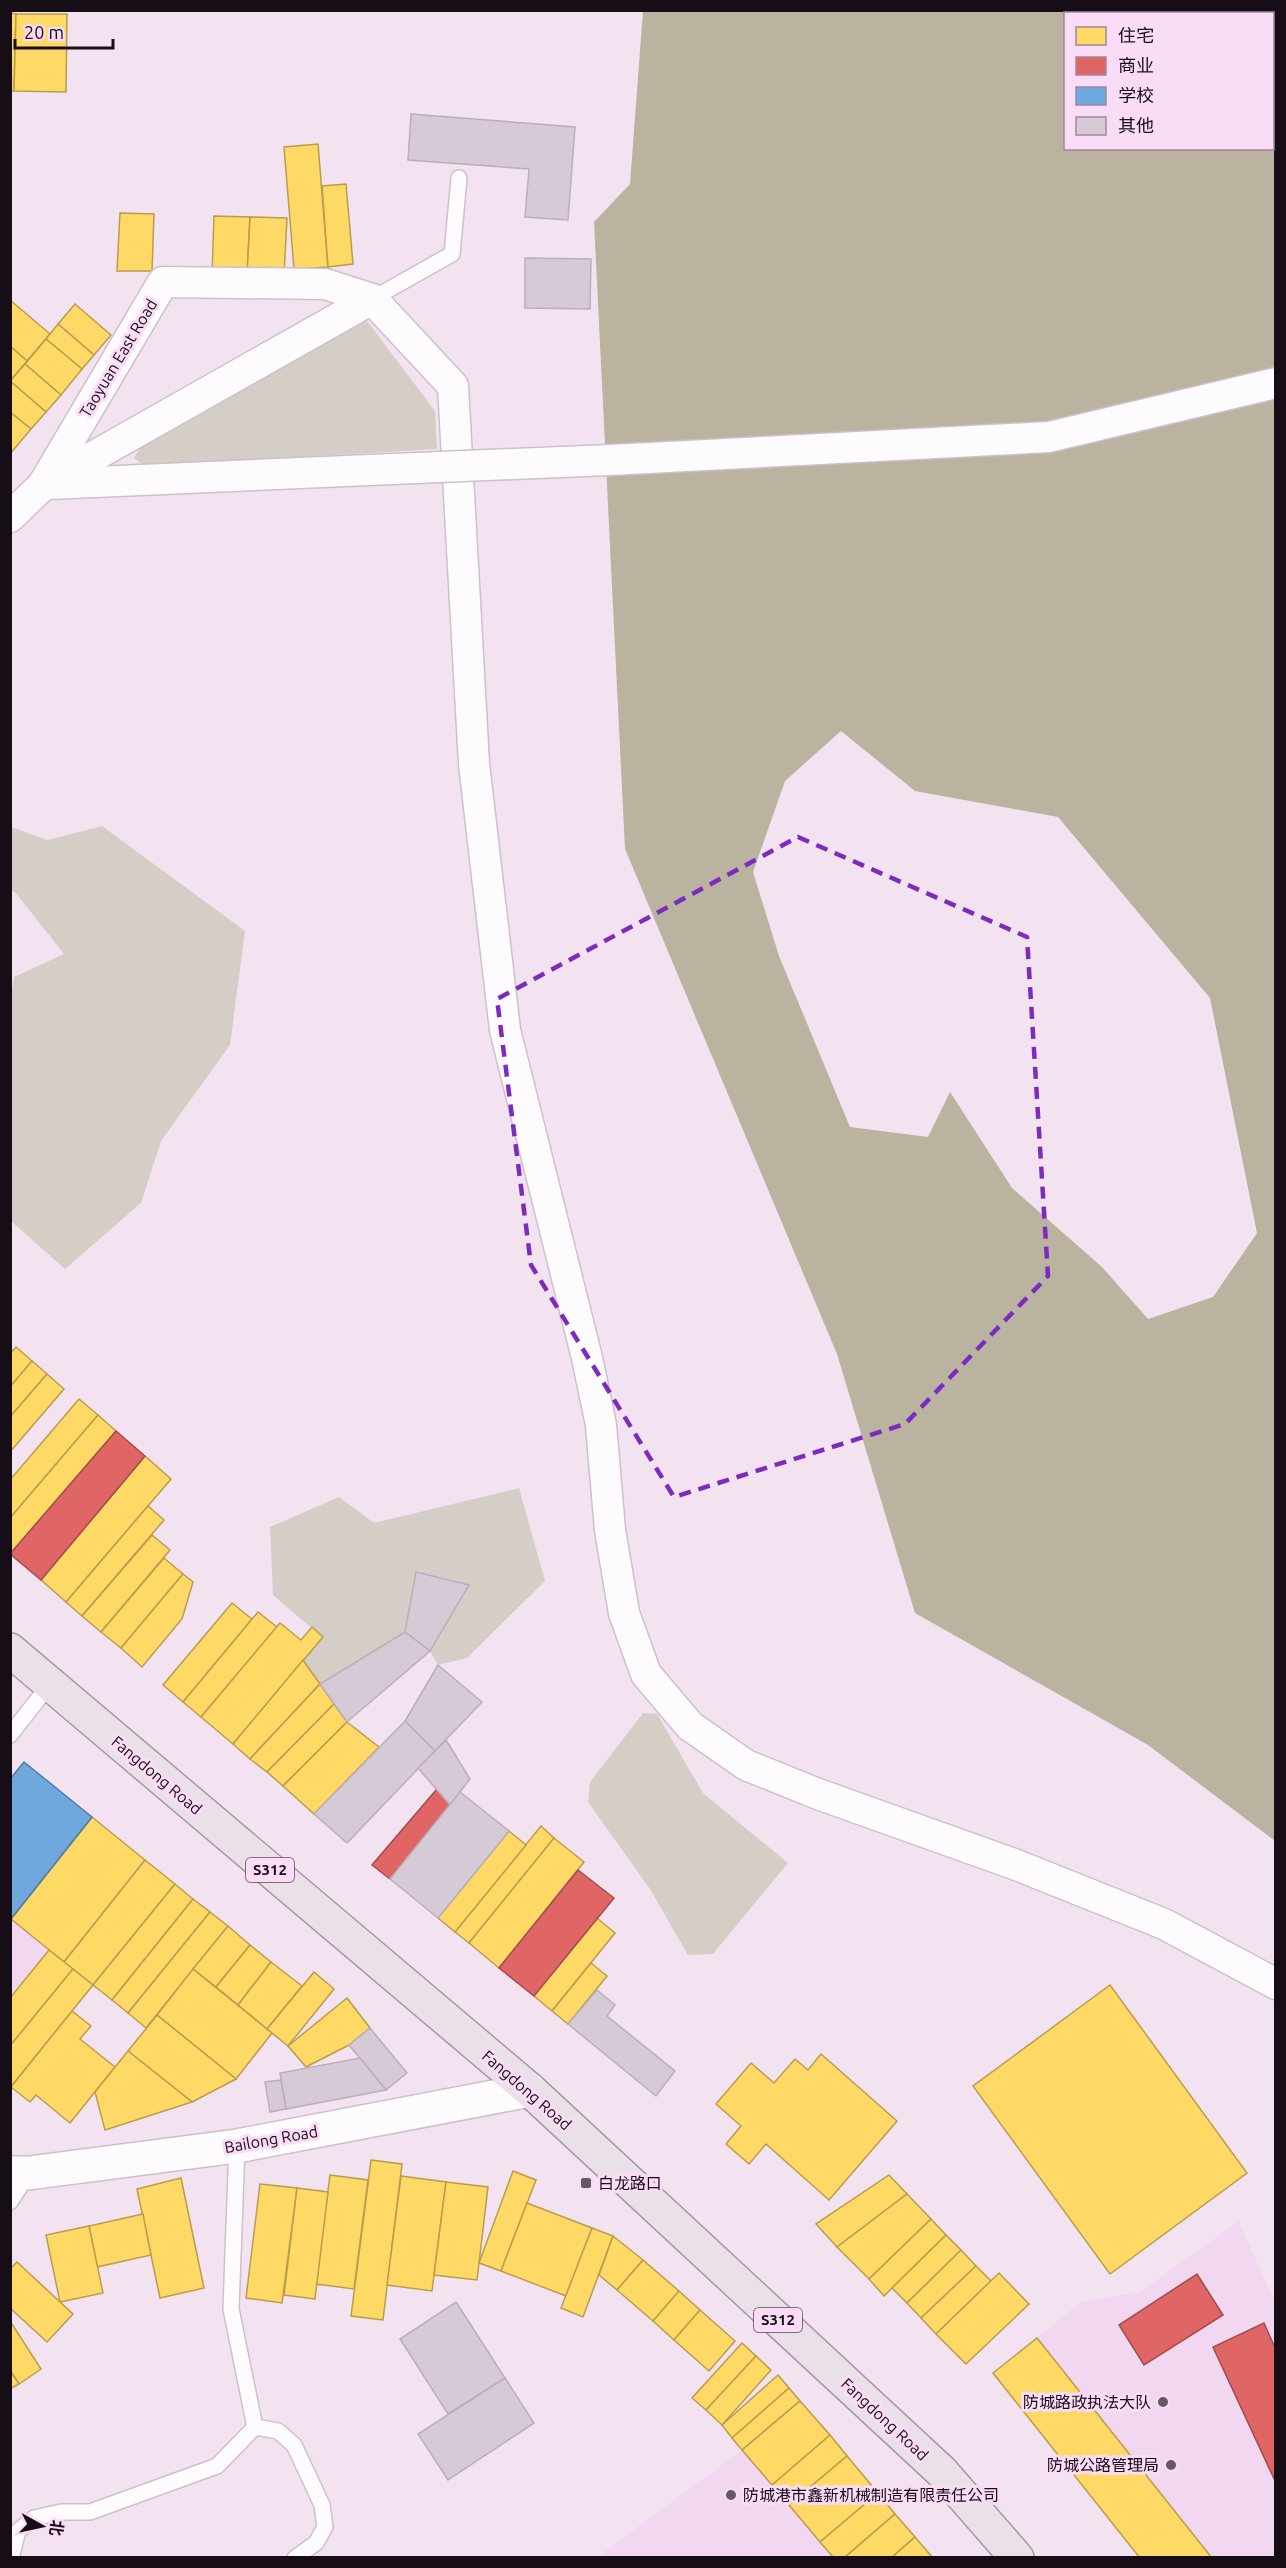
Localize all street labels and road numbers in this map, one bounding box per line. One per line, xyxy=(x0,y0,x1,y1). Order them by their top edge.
street label: Taoyuan East Road xyxy=(76,296,160,420)
street label: Fangdong Road xyxy=(108,1732,206,1818)
road number: S312 xyxy=(246,1858,294,1882)
street label: Fangdong Road xyxy=(479,2046,575,2134)
street label: Bailong Road xyxy=(223,2122,319,2156)
road number: S312 xyxy=(754,2308,802,2332)
street label: Fangdong Road xyxy=(838,2374,932,2464)

